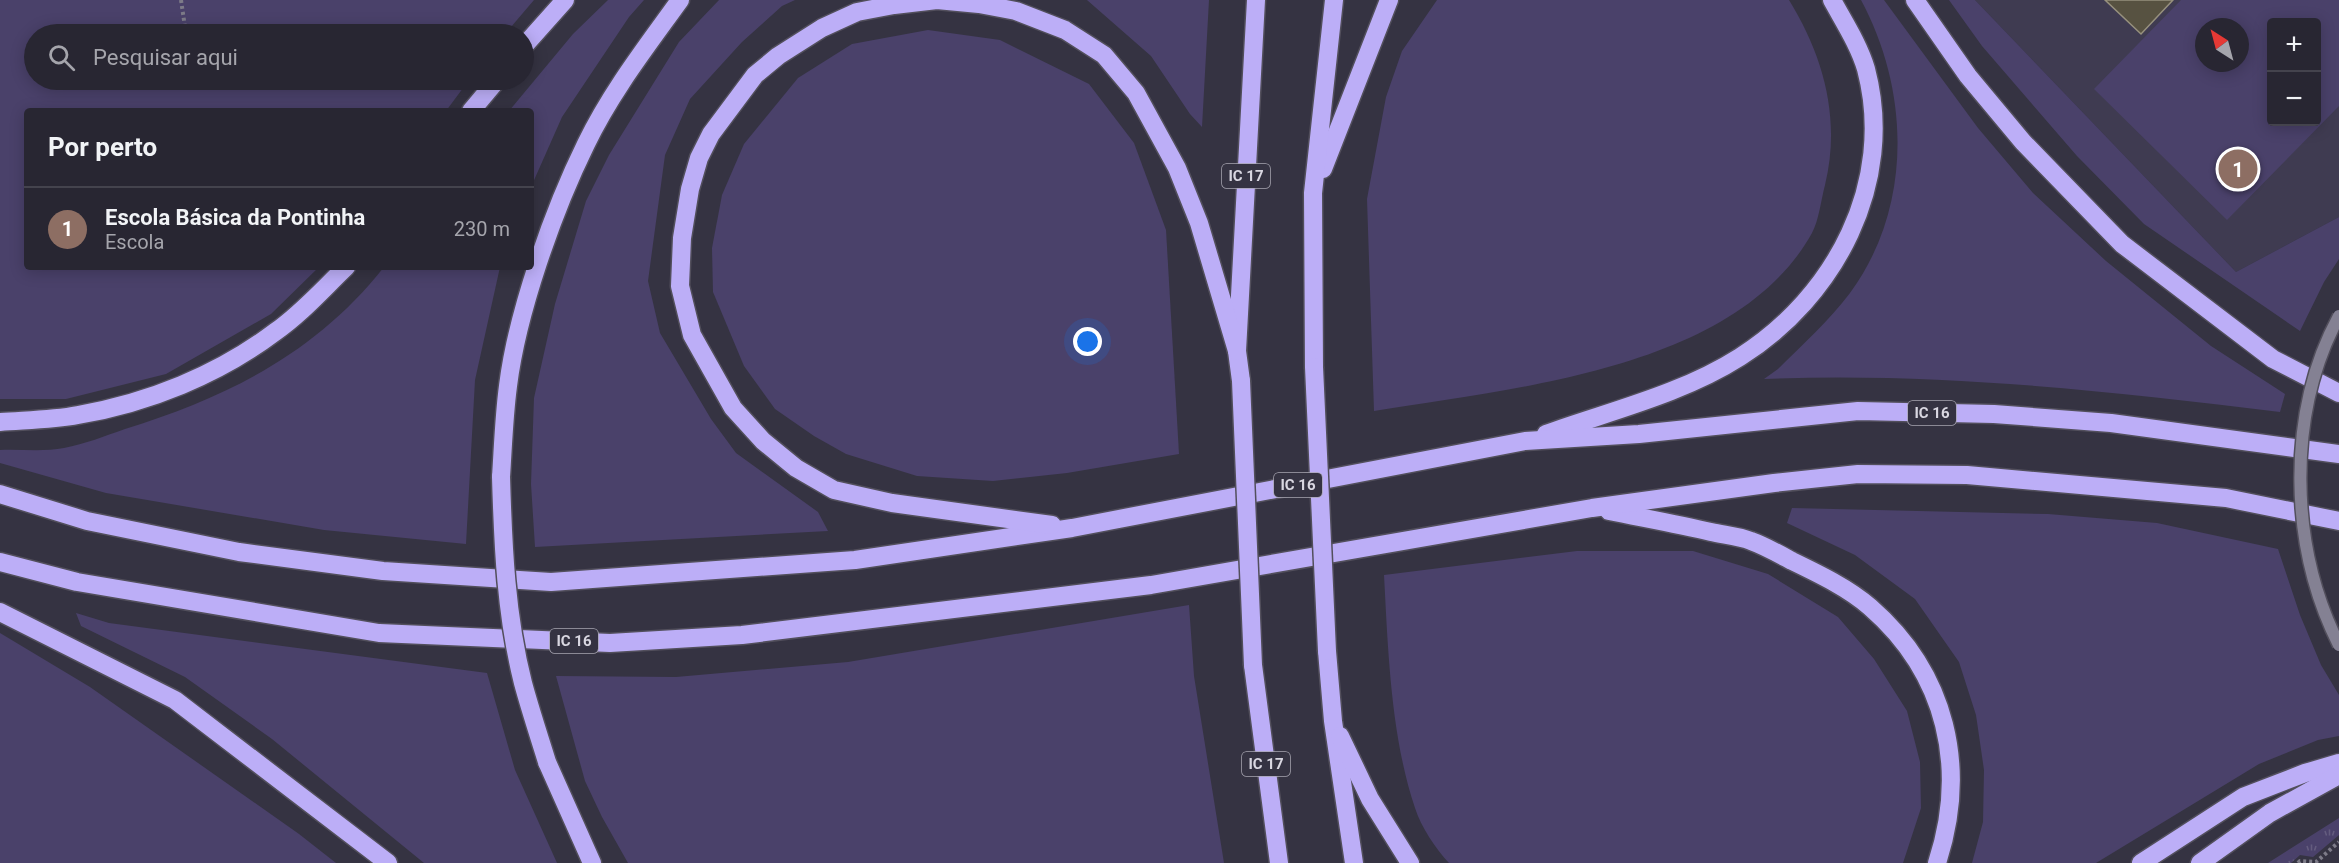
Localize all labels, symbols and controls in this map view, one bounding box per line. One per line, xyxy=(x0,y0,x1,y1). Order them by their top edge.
north arrow xyxy=(2195,18,2249,72)
map controls xyxy=(2267,18,2321,126)
button: + xyxy=(2267,18,2321,72)
search box xyxy=(24,24,534,90)
icon: search xyxy=(45,41,78,74)
text: Pesquisar aqui xyxy=(93,45,238,70)
button: − xyxy=(2267,72,2321,126)
text: Por perto xyxy=(48,132,157,162)
pin: 1 xyxy=(2218,146,2258,192)
road number: IC 17 xyxy=(1222,164,1270,188)
text: Escola Básica da Pontinha xyxy=(105,205,365,230)
text: 1 xyxy=(62,217,73,241)
text: 230 m xyxy=(454,217,510,241)
text: Escola xyxy=(105,230,164,254)
your location xyxy=(1073,327,1102,356)
road number: IC 16 xyxy=(1908,401,1956,425)
road number: IC 16 xyxy=(1274,473,1322,497)
road number: IC 16 xyxy=(550,629,598,653)
road number: IC 17 xyxy=(1242,752,1290,776)

